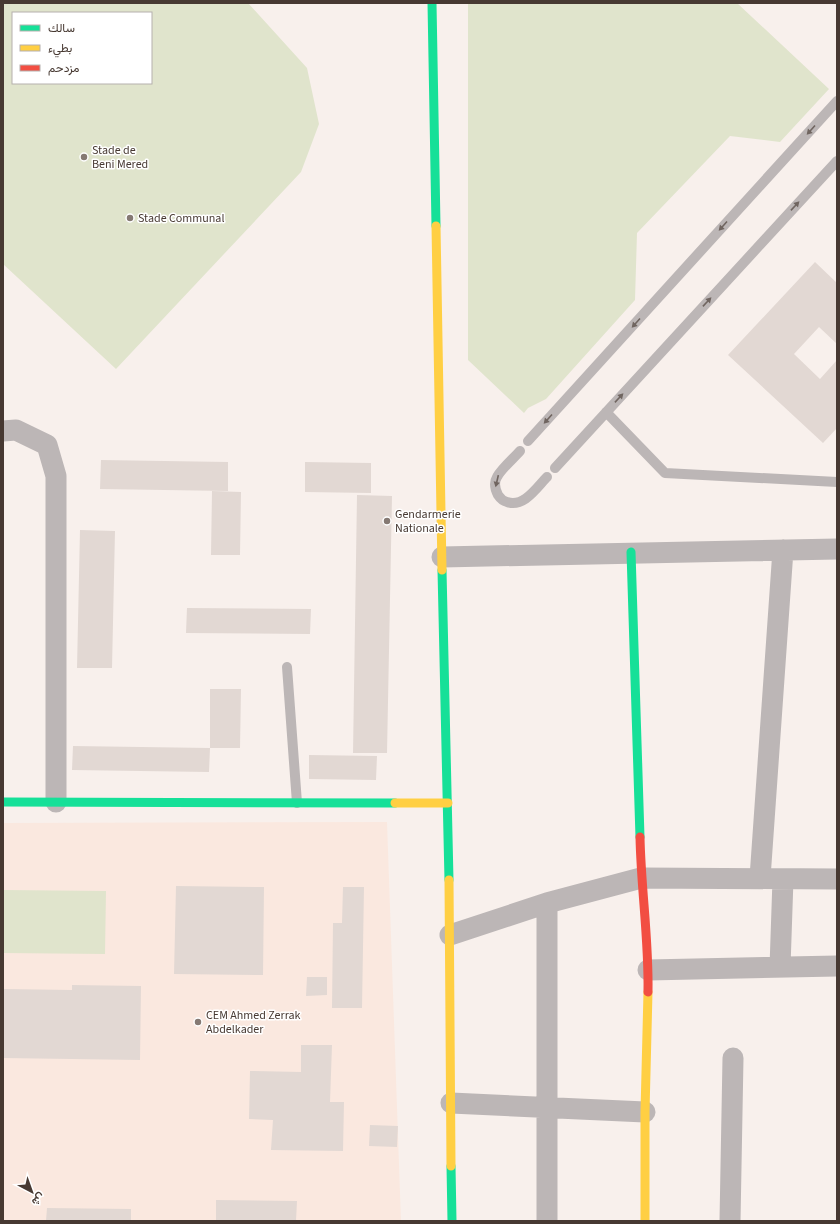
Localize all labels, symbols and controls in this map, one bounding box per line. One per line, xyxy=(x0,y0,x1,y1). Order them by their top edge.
legend xyxy=(12,12,152,84)
text: سالك xyxy=(48,20,75,37)
text: بطيء xyxy=(48,40,72,58)
text: مزدحم xyxy=(48,60,79,77)
one-way arrow xyxy=(806,125,815,135)
place label: Stade de Beni Mered xyxy=(92,142,148,173)
marker: Stade de Beni Mered xyxy=(79,152,89,162)
one-way arrow xyxy=(791,201,800,211)
place label: Stade Communal xyxy=(138,210,224,227)
marker: Stade Communal xyxy=(125,213,135,223)
one-way arrow xyxy=(719,221,728,232)
one-way arrow xyxy=(703,297,712,307)
one-way arrow xyxy=(632,318,641,327)
one-way arrow xyxy=(615,392,624,403)
one-way arrow xyxy=(544,414,553,424)
one-way arrow xyxy=(494,475,500,488)
place label: Gendarmerie Nationale xyxy=(395,506,461,537)
marker: Gendarmerie Nationale xyxy=(382,516,392,526)
place label: CEM Ahmed Zerrak Abdelkader xyxy=(206,1007,301,1038)
marker: CEM Ahmed Zerrak Abdelkader xyxy=(193,1017,203,1027)
north arrow xyxy=(12,1172,52,1212)
text: ش xyxy=(28,1189,48,1209)

